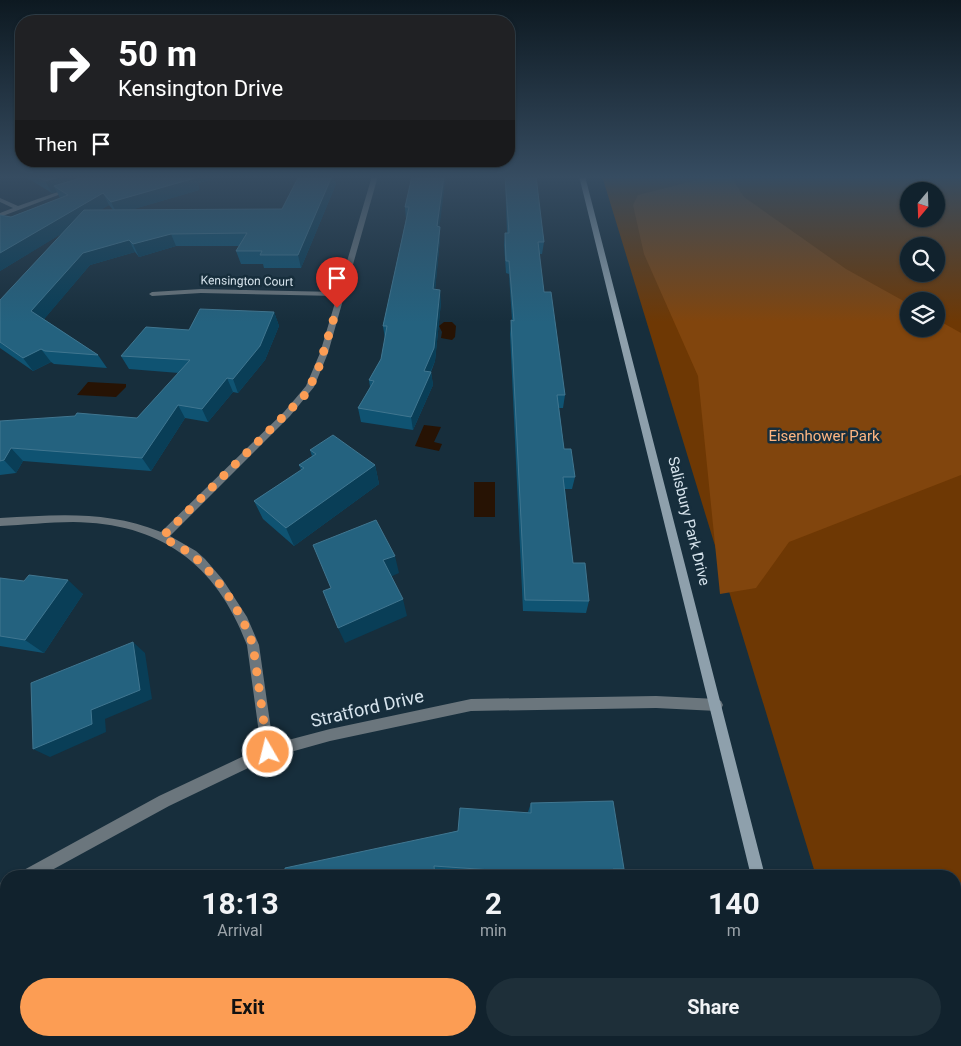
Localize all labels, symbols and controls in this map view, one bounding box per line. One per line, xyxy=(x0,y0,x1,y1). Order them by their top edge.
text: 50 m xyxy=(118,34,197,75)
icon: right xyxy=(35,35,100,100)
text: Kensington Drive xyxy=(118,76,283,101)
icon: arrive xyxy=(87,130,115,158)
text: Then xyxy=(35,133,77,156)
north arrow xyxy=(900,182,945,228)
map controls xyxy=(900,182,945,337)
button: search xyxy=(900,237,945,282)
pin xyxy=(316,257,358,308)
icon: arrive xyxy=(323,264,351,292)
street label: Kensington Court xyxy=(201,273,294,289)
button: layers xyxy=(900,292,945,337)
park label: Eisenhower Park xyxy=(768,427,880,445)
street label: Salisbury Park Drive xyxy=(664,455,714,587)
street label: Stratford Drive xyxy=(308,685,426,731)
position arrow xyxy=(241,725,293,777)
text: 18:13 xyxy=(201,886,279,921)
text: 2 xyxy=(485,886,502,921)
text: 140 xyxy=(708,886,760,921)
text: Arrival xyxy=(217,921,263,940)
text: min xyxy=(480,921,507,940)
text: m xyxy=(727,921,741,940)
button: Exit xyxy=(20,978,476,1036)
button: Share xyxy=(486,978,941,1036)

